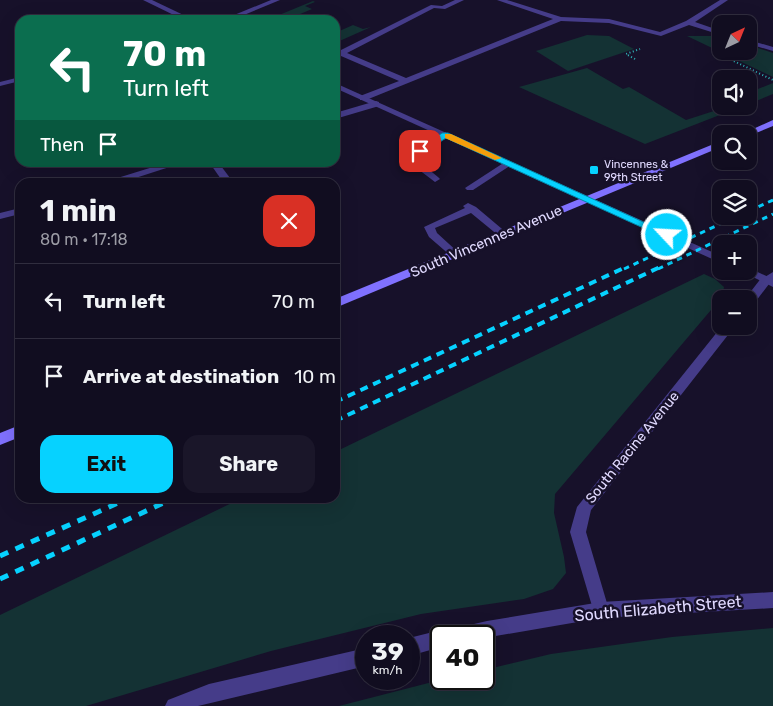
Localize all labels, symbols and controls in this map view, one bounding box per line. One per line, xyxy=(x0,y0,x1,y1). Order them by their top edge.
north arrow xyxy=(712,15,758,60)
map controls xyxy=(712,15,757,335)
text: 70 m xyxy=(123,33,206,75)
icon: left xyxy=(40,35,105,100)
button: sound xyxy=(712,70,757,115)
text: Turn left xyxy=(123,75,209,102)
button: search xyxy=(712,125,757,170)
icon: arrive xyxy=(94,130,122,158)
pin xyxy=(399,130,441,172)
text: Then xyxy=(40,133,84,156)
icon: arrive xyxy=(406,137,434,165)
place label: Vincennes & 99th Street xyxy=(604,158,669,184)
marker: Vincennes & 99th Street xyxy=(588,164,600,176)
button: layers xyxy=(712,180,757,225)
text: 1 min xyxy=(40,193,117,229)
button: close xyxy=(263,195,315,247)
street label: South Vincennes Avenue xyxy=(408,202,565,281)
position arrow xyxy=(640,208,692,260)
text: 80 m · 17:18 xyxy=(40,230,128,249)
button: + xyxy=(712,235,757,280)
icon: left xyxy=(40,287,68,315)
text: Turn left xyxy=(83,290,165,313)
text: 70 m xyxy=(272,290,315,313)
button: − xyxy=(712,290,757,335)
icon: arrive xyxy=(40,362,68,390)
text: Arrive at destination xyxy=(83,365,279,388)
text: 10 m xyxy=(294,365,336,388)
street label: South Racine Avenue xyxy=(582,388,683,507)
button: Exit xyxy=(40,435,173,493)
button: Share xyxy=(183,435,315,493)
street label: South Elizabeth Street xyxy=(574,592,742,625)
speed limit sign: 40 xyxy=(430,625,495,690)
text: 39 xyxy=(371,637,404,666)
text: km/h xyxy=(373,663,402,677)

